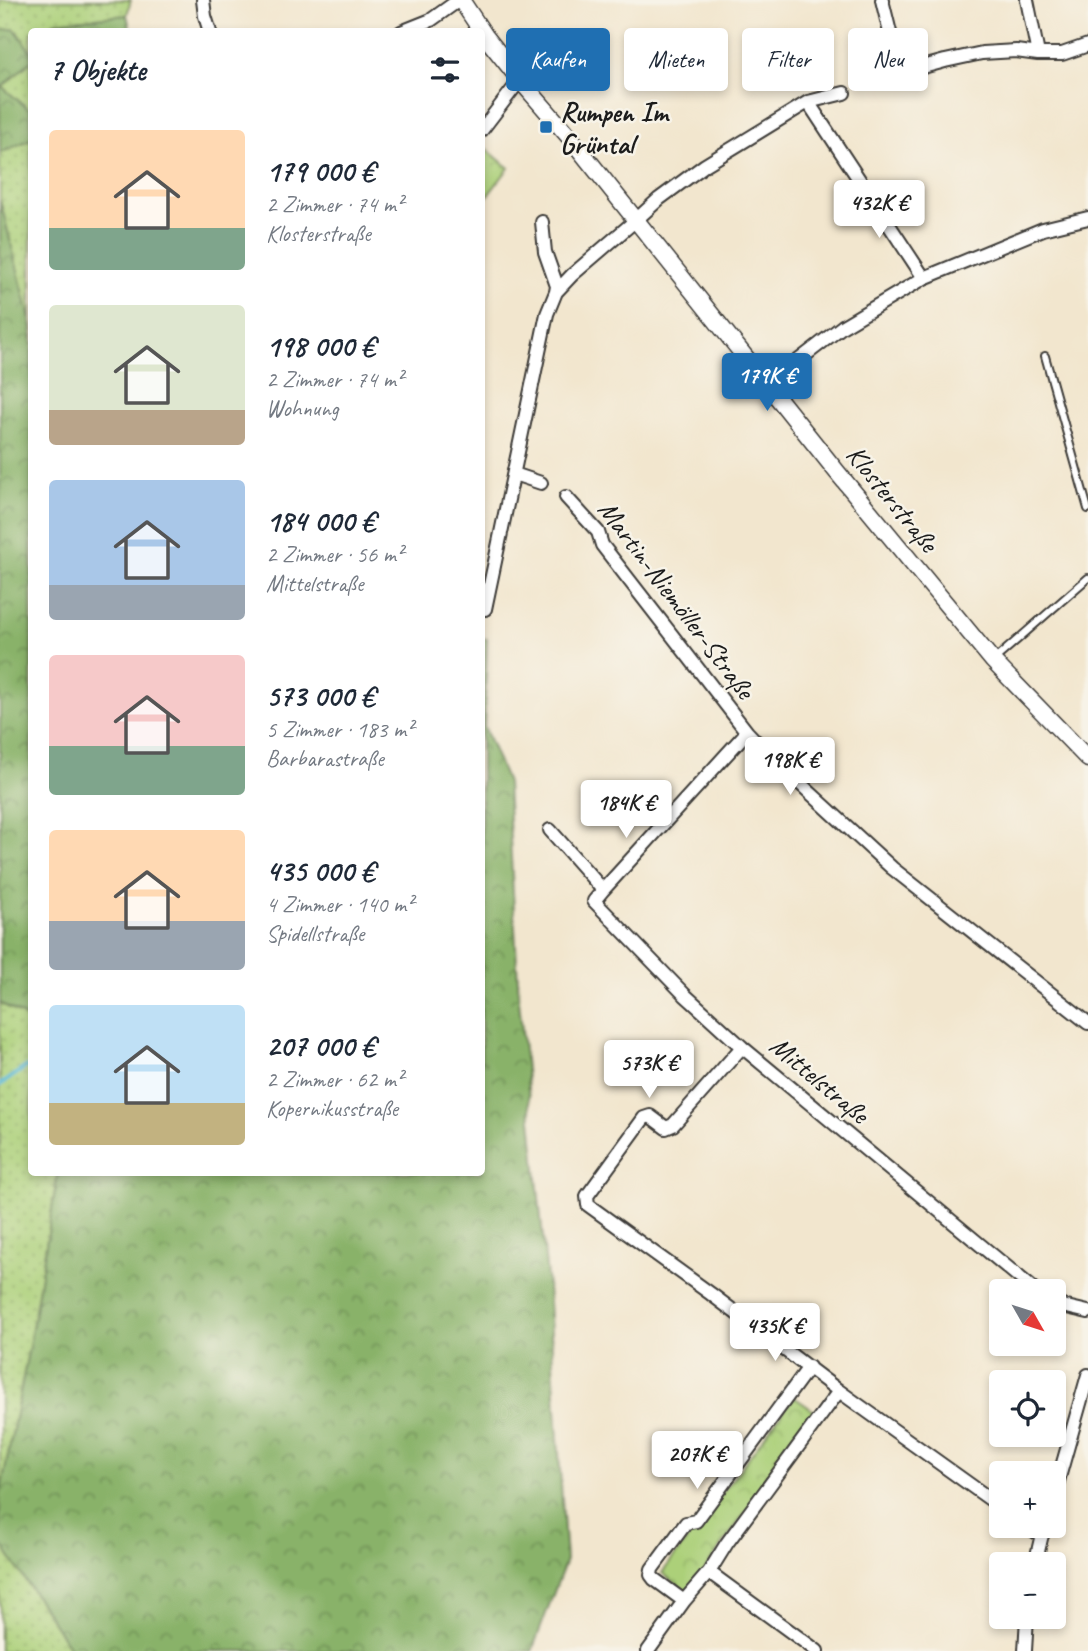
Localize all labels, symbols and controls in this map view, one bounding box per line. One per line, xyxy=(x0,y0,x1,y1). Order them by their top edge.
chip: Kaufen xyxy=(506,28,610,91)
chip: Mieten xyxy=(624,28,728,91)
chip: Filter xyxy=(742,28,834,91)
chip: Neu xyxy=(848,28,928,91)
text: 7 Objekte xyxy=(49,51,146,89)
icon: filters xyxy=(426,51,464,89)
place label: Rumpen Im Grüntal xyxy=(560,94,671,161)
marker: Rumpen Im Grüntal xyxy=(538,119,554,135)
text: 179 000 € xyxy=(266,152,375,190)
icon: home xyxy=(105,158,189,242)
pin: 432K € xyxy=(822,180,936,240)
text: 432K € xyxy=(850,188,908,217)
text: 2 Zimmer · 74 m² xyxy=(266,190,403,219)
text: Klosterstraße xyxy=(266,219,371,248)
text: 198 000 € xyxy=(266,327,375,365)
icon: home xyxy=(105,333,189,417)
pin: 179K € xyxy=(710,354,824,413)
text: 179K € xyxy=(738,361,796,390)
text: 2 Zimmer · 74 m² xyxy=(266,365,403,394)
text: Wohnung xyxy=(266,394,339,423)
street label: Klosterstraße xyxy=(839,438,948,560)
street label: Martin-Niemöller-Straße xyxy=(590,493,764,707)
text: 184 000 € xyxy=(266,502,375,540)
icon: home xyxy=(105,508,189,592)
text: 2 Zimmer · 56 m² xyxy=(266,540,403,569)
text: Mittelstraße xyxy=(266,569,363,598)
text: 573 000 € xyxy=(266,677,374,715)
icon: home xyxy=(105,683,189,767)
text: 5 Zimmer · 183 m² xyxy=(266,715,413,744)
pin: 198K € xyxy=(733,738,847,797)
text: Barbarastraße xyxy=(266,744,384,773)
text: 198K € xyxy=(761,745,819,774)
pin: 184K € xyxy=(569,780,683,840)
text: 184K € xyxy=(597,788,655,817)
text: 435 000 € xyxy=(266,852,375,890)
icon: home xyxy=(105,858,189,942)
text: 4 Zimmer · 140 m² xyxy=(266,890,413,919)
text: Spidellstraße xyxy=(266,919,364,948)
text: 207 000 € xyxy=(266,1027,375,1065)
street label: Mittelstraße xyxy=(763,1028,878,1132)
icon: home xyxy=(105,1033,189,1117)
pin: 573K € xyxy=(592,1040,706,1100)
text: 573K € xyxy=(620,1048,678,1077)
text: 2 Zimmer · 62 m² xyxy=(266,1065,403,1094)
text: Kopernikusstraße xyxy=(266,1094,398,1123)
north arrow xyxy=(989,1279,1066,1356)
map controls xyxy=(989,1279,1066,1629)
pin: 435K € xyxy=(718,1304,832,1363)
text: 435K € xyxy=(746,1311,804,1340)
button: locate xyxy=(989,1370,1066,1447)
pin: 207K € xyxy=(640,1432,754,1491)
text: 207K € xyxy=(668,1439,726,1468)
button: + xyxy=(989,1461,1066,1538)
button: − xyxy=(989,1552,1066,1629)

